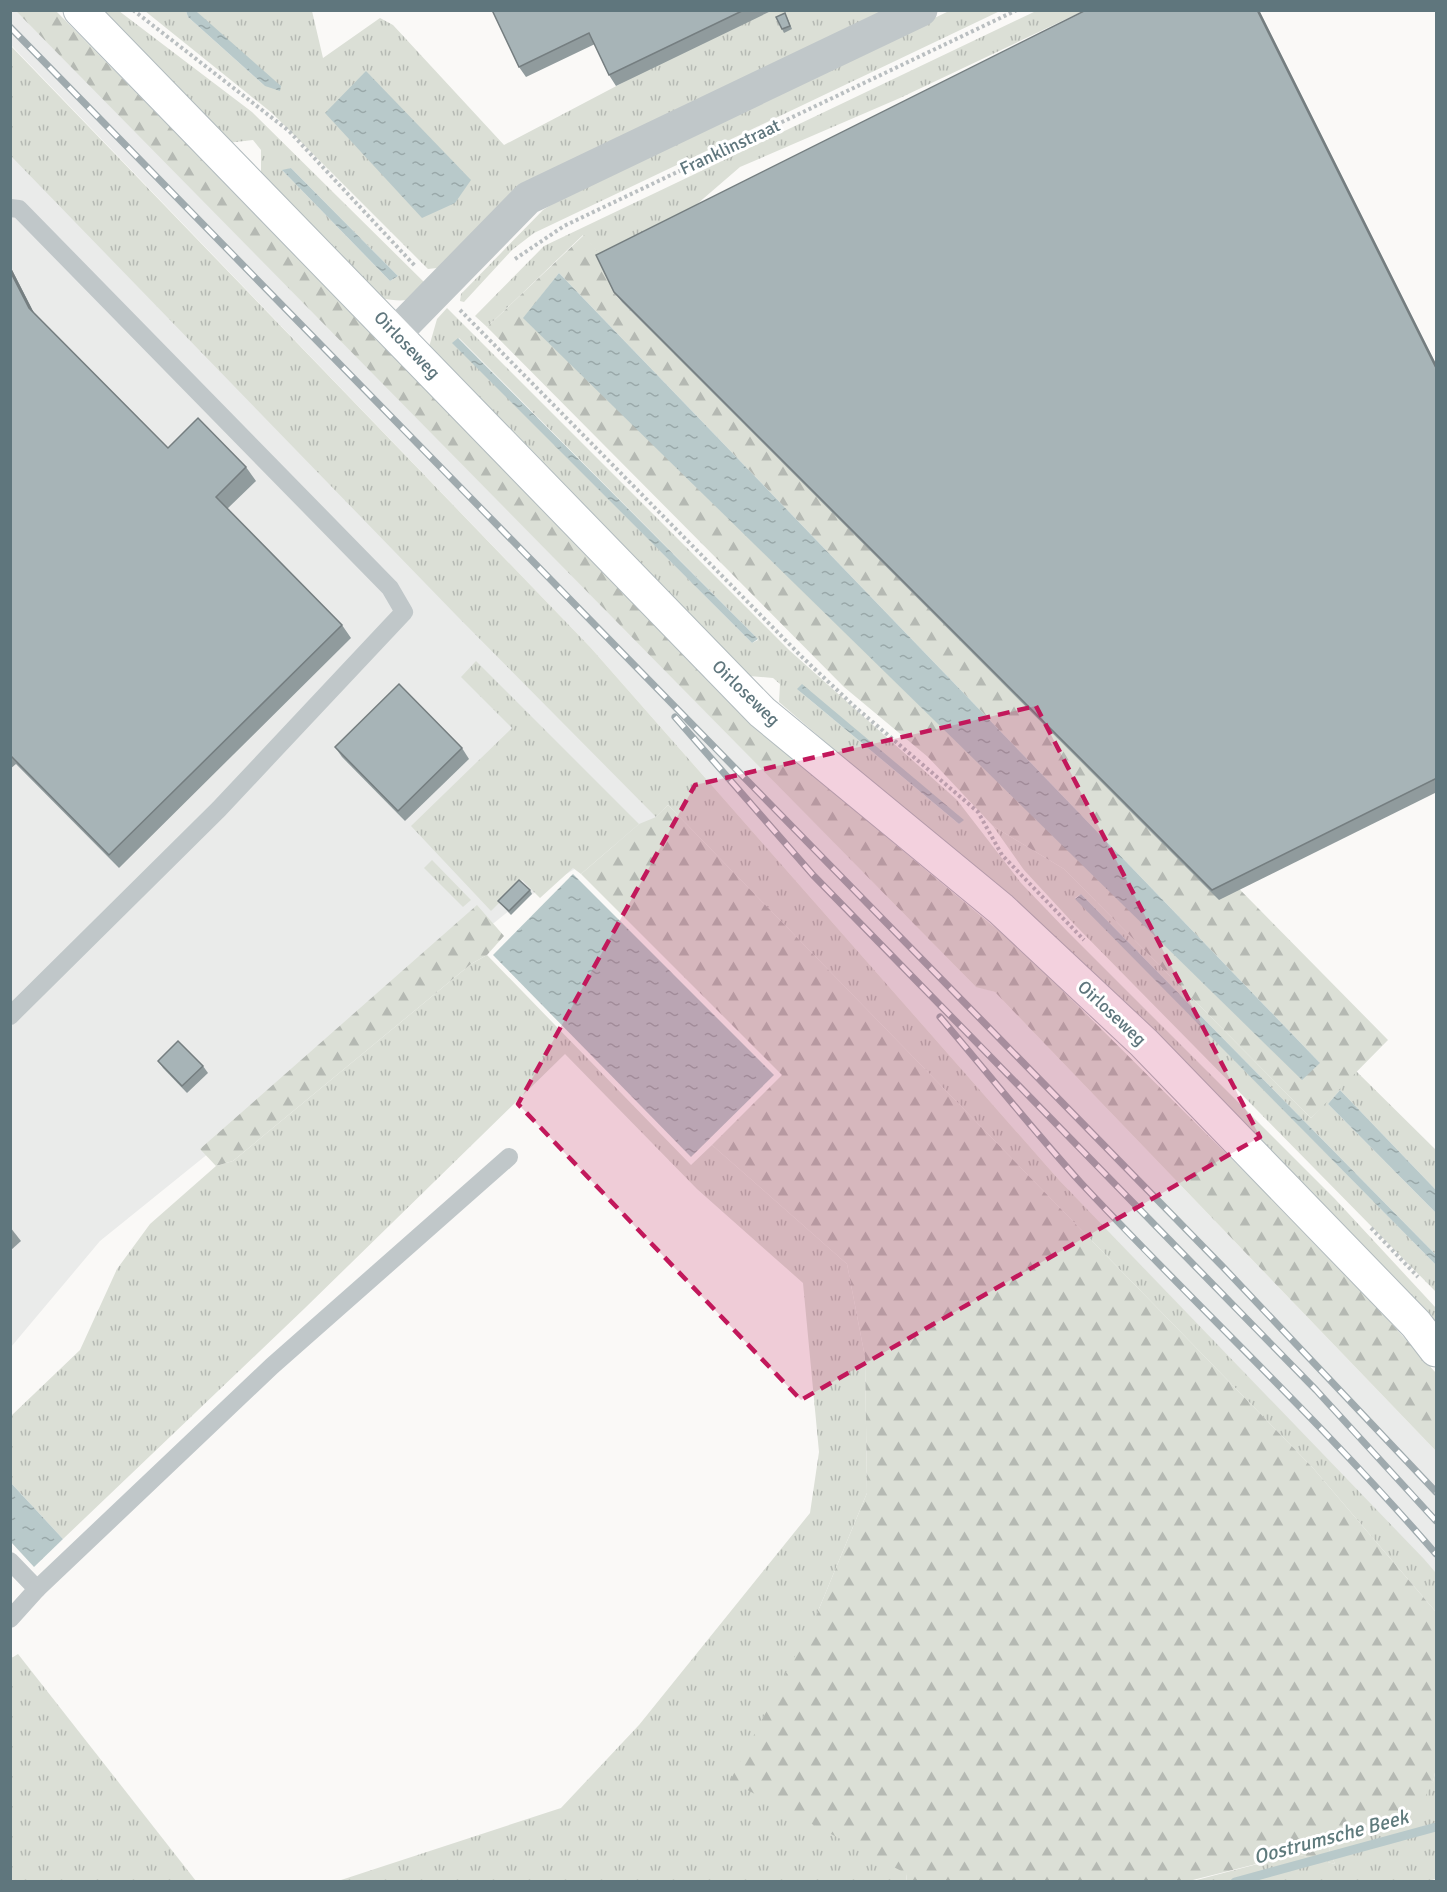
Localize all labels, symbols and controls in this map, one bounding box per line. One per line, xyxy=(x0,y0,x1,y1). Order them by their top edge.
street label: Franklinstraat xyxy=(676,114,784,180)
street label: Oirloseweg xyxy=(369,306,445,384)
street label: Oirloseweg xyxy=(707,655,785,731)
street label: Oirloseweg xyxy=(1073,976,1151,1050)
water label: Oostrumsche Beek xyxy=(1251,1804,1413,1870)

